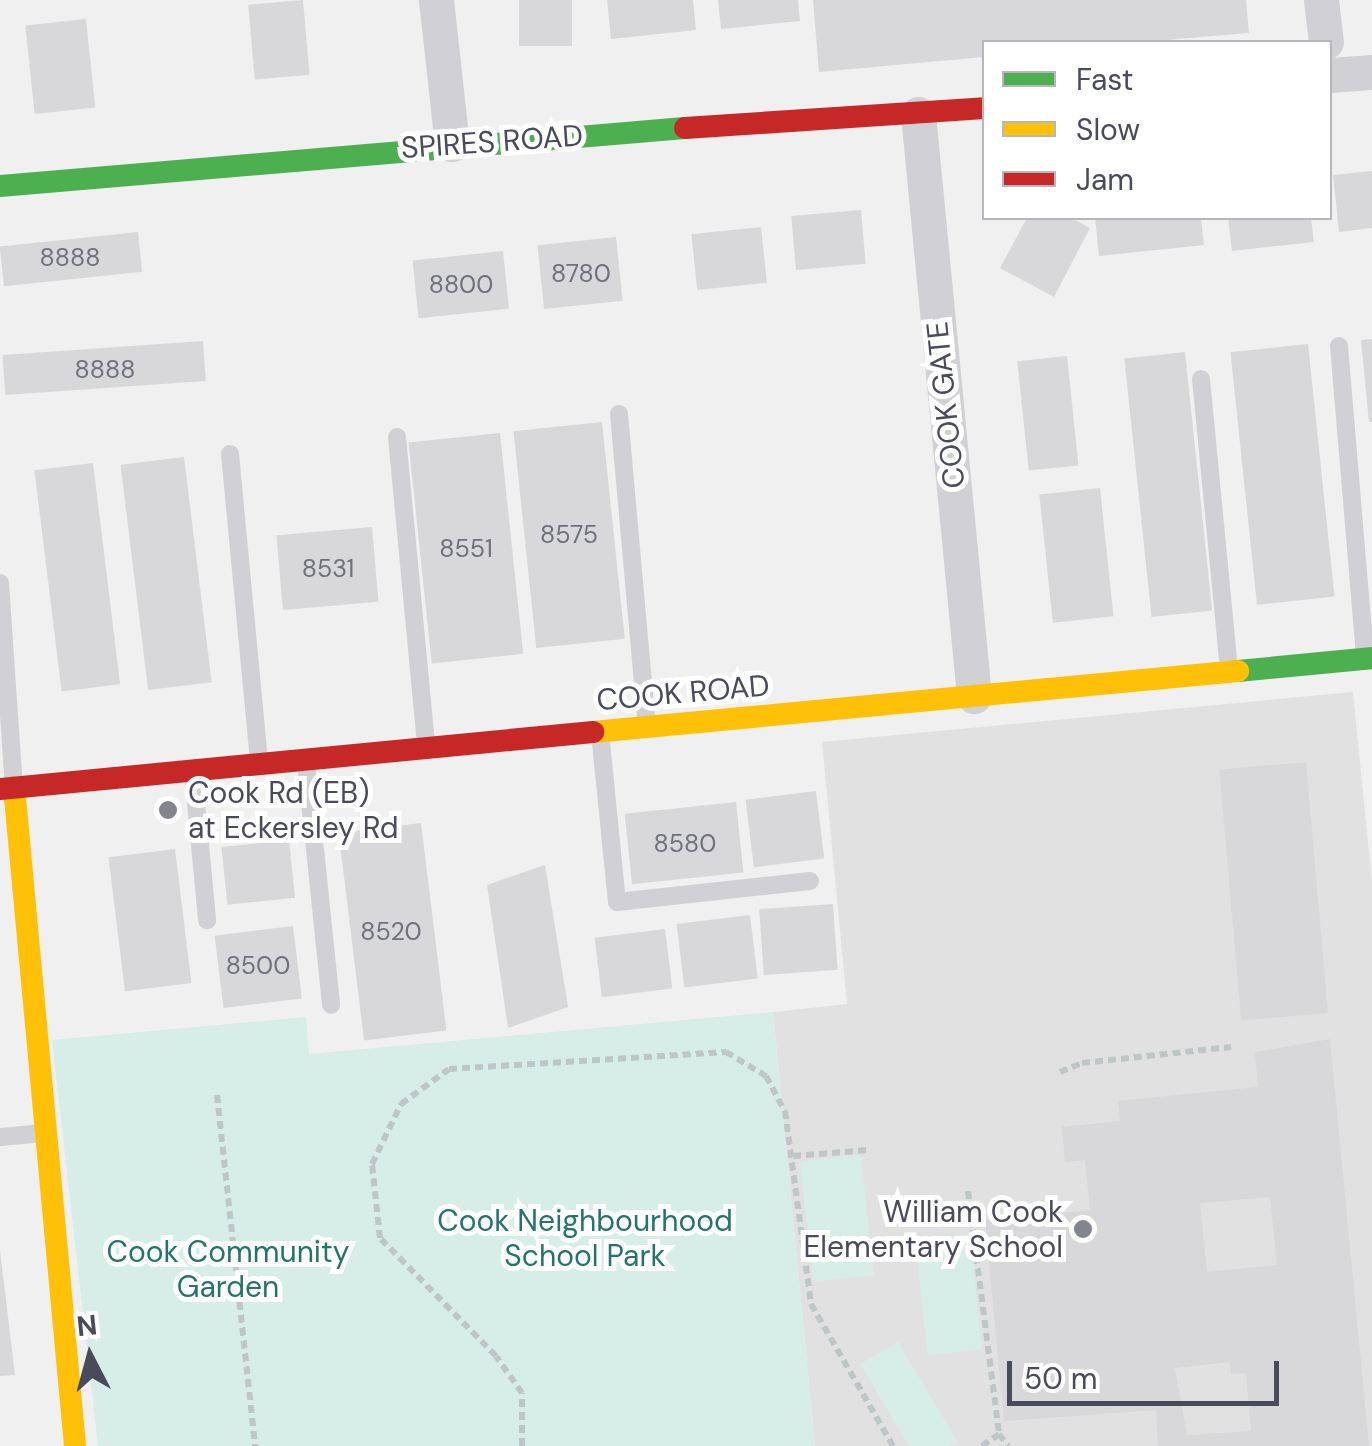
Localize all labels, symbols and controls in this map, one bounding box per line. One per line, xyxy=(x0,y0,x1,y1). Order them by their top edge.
legend xyxy=(982,40,1332,220)
text: Fast xyxy=(1076,60,1134,99)
text: Slow xyxy=(1076,110,1140,149)
street label: SPIRES ROAD xyxy=(400,118,584,166)
text: Jam xyxy=(1076,160,1134,199)
house number: 8888 xyxy=(40,243,100,273)
house number: 8780 xyxy=(551,259,611,289)
house number: 8800 xyxy=(429,270,493,300)
street label: COOK GATE xyxy=(919,320,973,490)
house number: 8888 xyxy=(75,355,135,385)
house number: 8575 xyxy=(540,520,598,550)
house number: 8551 xyxy=(439,534,493,564)
house number: 8531 xyxy=(302,554,354,584)
street label: COOK ROAD xyxy=(595,668,771,718)
place label: Cook Rd (EB) at Eckersley Rd xyxy=(188,775,399,846)
marker: Cook Rd (EB) at Eckersley Rd xyxy=(157,799,179,821)
house number: 8580 xyxy=(654,829,716,859)
house number: 8520 xyxy=(360,917,422,947)
house number: 8500 xyxy=(226,951,290,981)
place label: William Cook Elementary School xyxy=(803,1194,1063,1264)
park label: Cook Neighbourhood School Park xyxy=(437,1203,733,1274)
marker: William Cook Elementary School xyxy=(1072,1218,1094,1240)
park label: Cook Community Garden xyxy=(107,1234,349,1304)
north arrow xyxy=(40,1306,140,1406)
text: N xyxy=(75,1306,99,1345)
scale bar xyxy=(1012,1341,1284,1403)
text: 50 m xyxy=(1024,1359,1098,1398)

